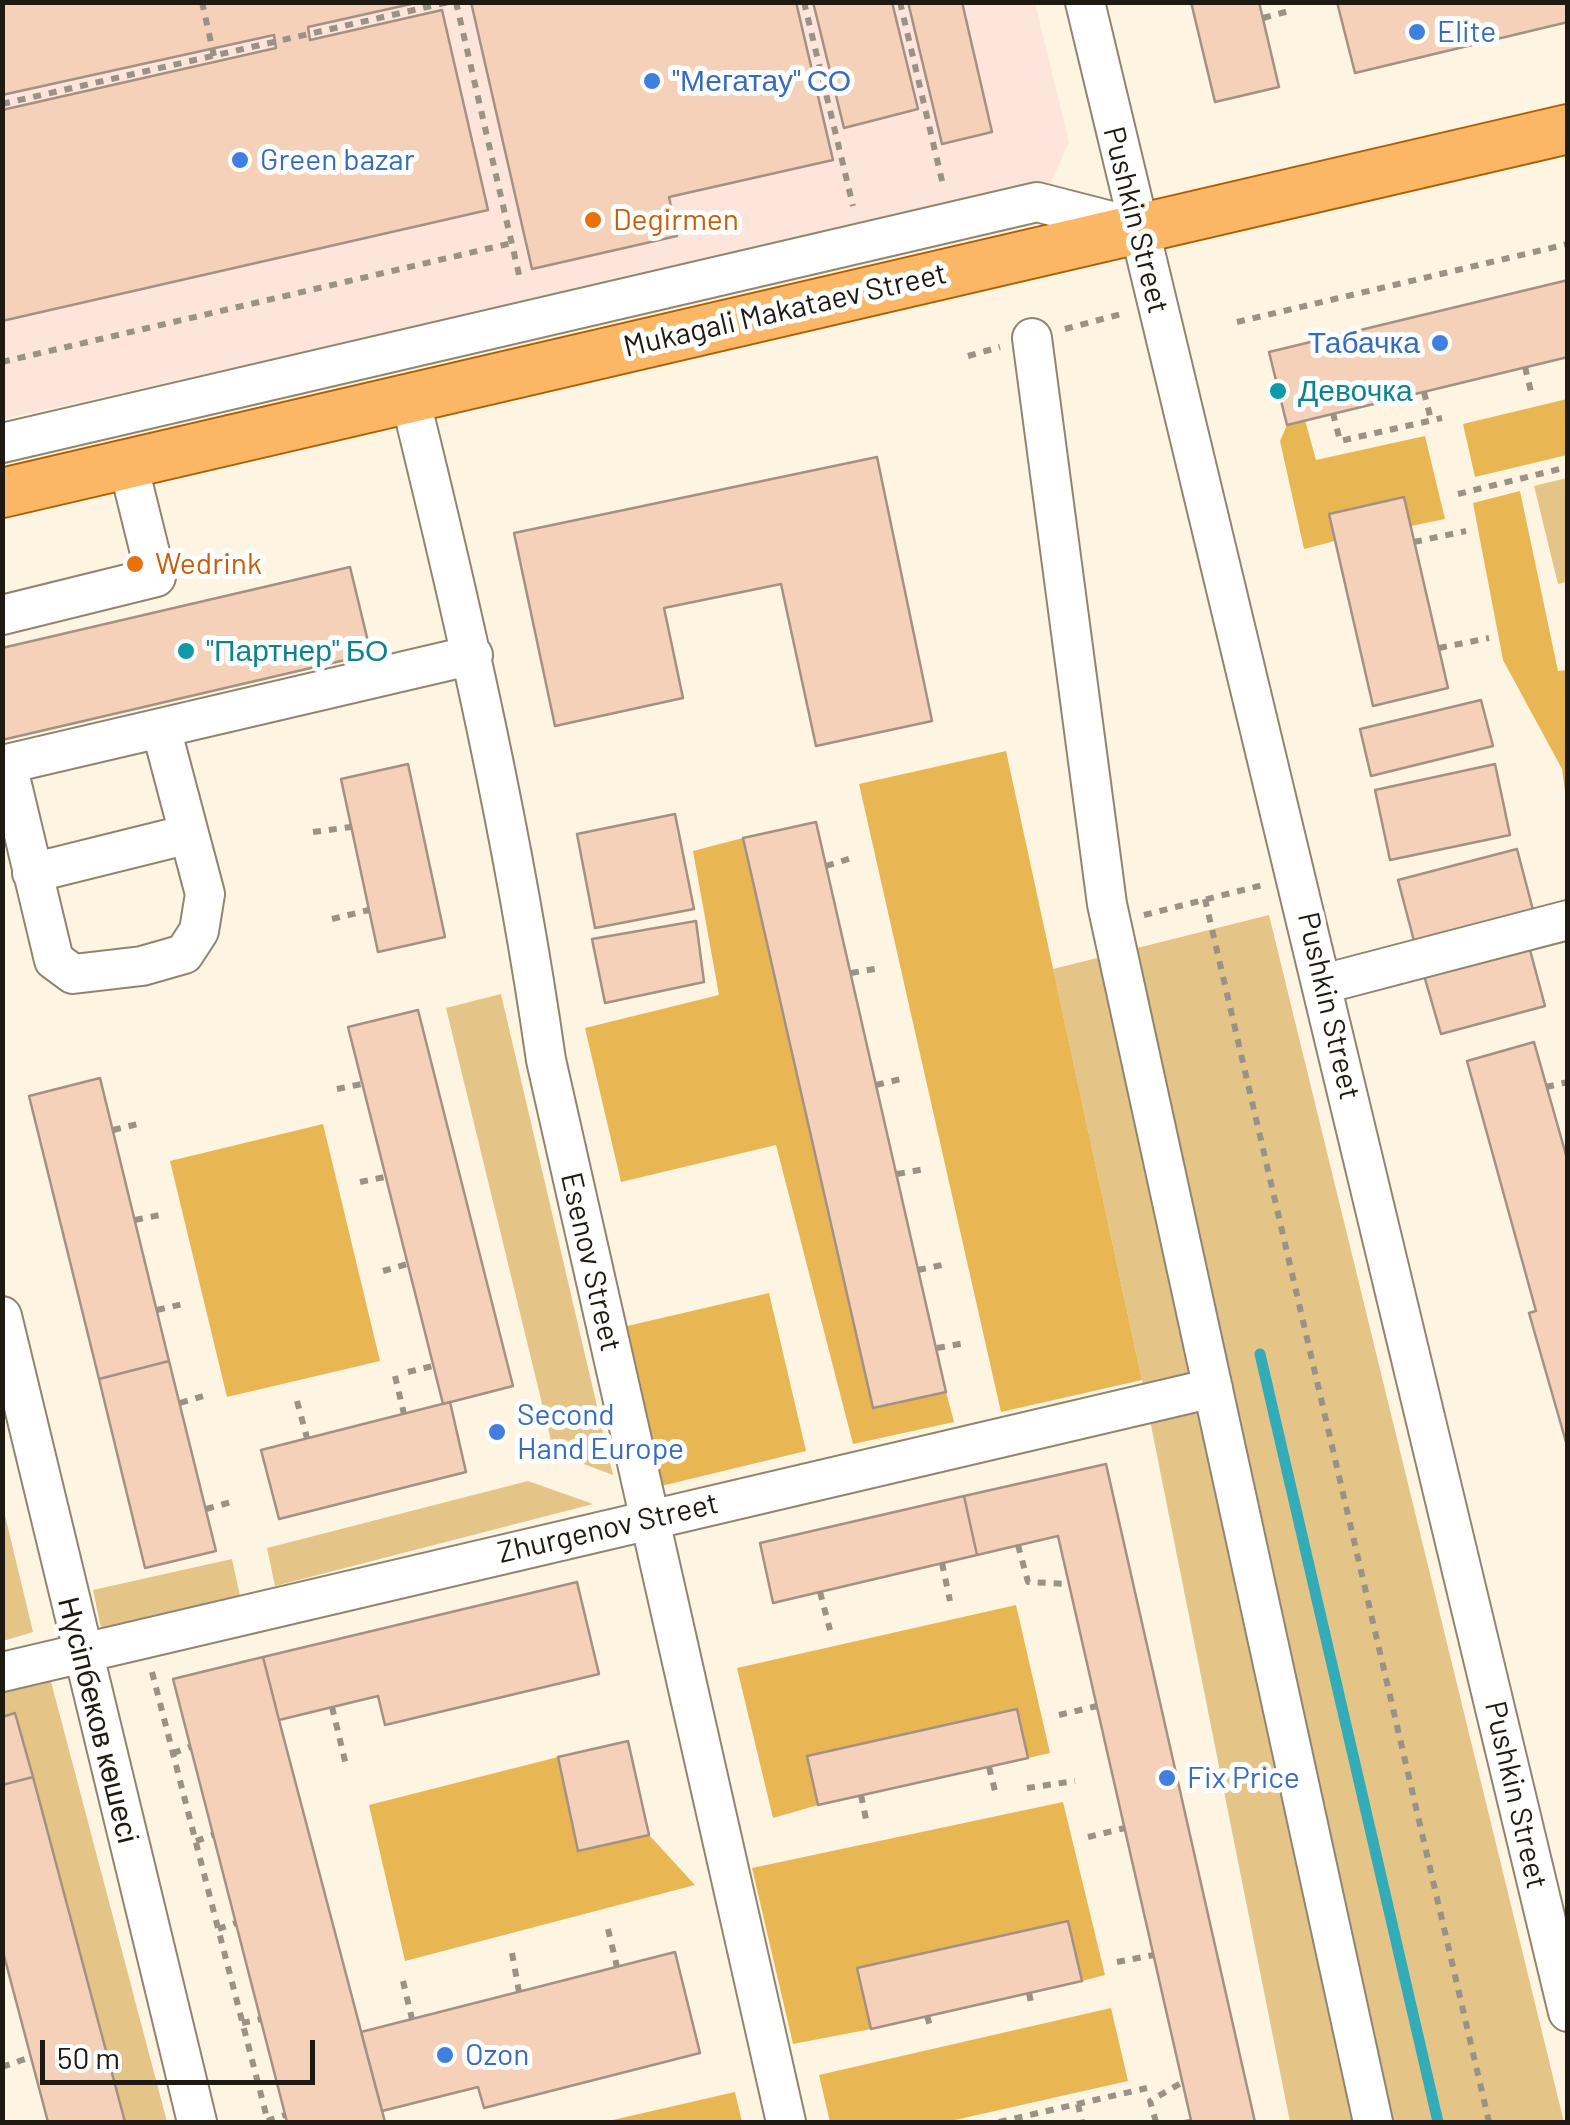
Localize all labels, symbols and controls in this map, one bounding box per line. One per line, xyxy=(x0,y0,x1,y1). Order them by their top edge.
place label: Elite xyxy=(1437,14,1496,50)
marker: Elite xyxy=(1406,21,1428,43)
place label: "Мегатау" СО xyxy=(672,63,851,99)
marker: "Мегатау" СО xyxy=(641,70,663,92)
street label: Pushkin Street xyxy=(1095,123,1177,317)
place label: Green bazar xyxy=(260,142,415,178)
marker: Green bazar xyxy=(229,149,251,171)
place label: Degirmen xyxy=(613,202,739,238)
marker: Degirmen xyxy=(582,209,604,231)
street label: Mukagali Makataev Street xyxy=(620,255,950,365)
place label: Табачка xyxy=(1308,325,1420,361)
marker: Табачка xyxy=(1429,332,1451,354)
place label: Девочка xyxy=(1298,373,1413,409)
marker: Девочка xyxy=(1267,380,1289,402)
place label: Wedrink xyxy=(155,546,262,582)
marker: Wedrink xyxy=(124,553,146,575)
place label: "Партнер" БО xyxy=(206,633,388,669)
marker: "Партнер" БО xyxy=(175,640,197,662)
street label: Pushkin Street xyxy=(1290,909,1368,1103)
street label: Esenov Street xyxy=(553,1169,629,1355)
place label: Second Hand Europe xyxy=(517,1397,684,1468)
marker: Second Hand Europe xyxy=(486,1421,508,1443)
street label: Zhurgenov Street xyxy=(494,1485,722,1571)
street label: Нүсіпбеков көшесі xyxy=(50,1593,146,1847)
street label: Pushkin Street xyxy=(1477,1698,1555,1892)
place label: Fix Price xyxy=(1187,1760,1300,1796)
marker: Fix Price xyxy=(1156,1767,1178,1789)
scale bar xyxy=(45,2020,320,2082)
place label: Ozon xyxy=(465,2037,530,2073)
text: 50 m xyxy=(57,2039,120,2075)
marker: Ozon xyxy=(434,2044,456,2066)

